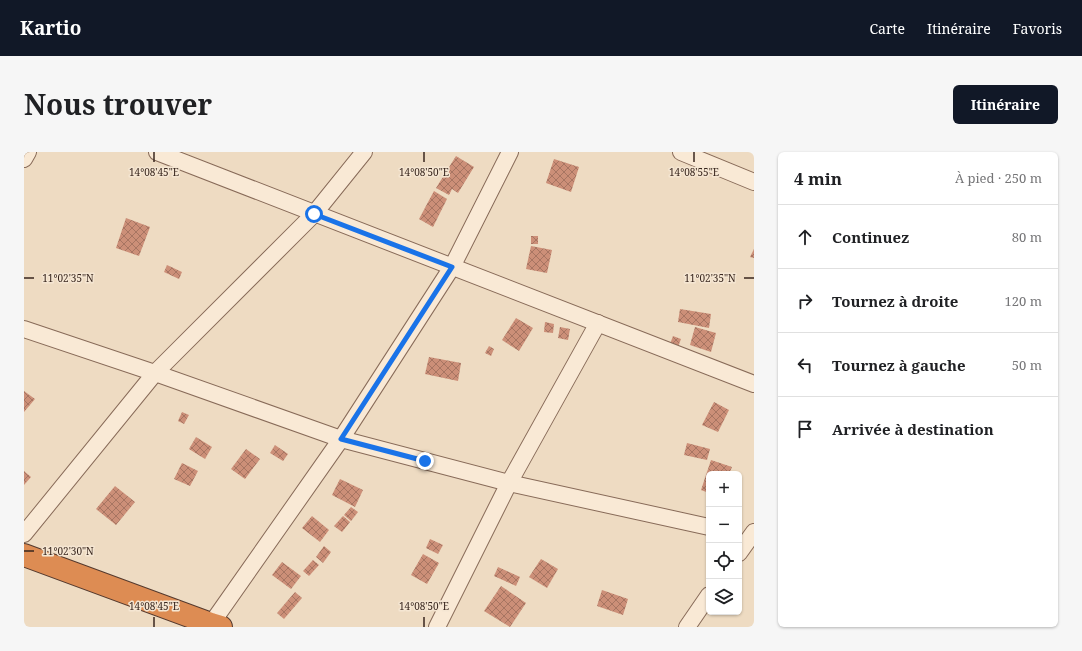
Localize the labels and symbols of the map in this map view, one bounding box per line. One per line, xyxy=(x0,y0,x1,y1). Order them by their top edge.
text: 14°08'45"E xyxy=(129,165,179,179)
text: 14°08'50"E xyxy=(399,165,449,179)
text: 14°08'55"E xyxy=(669,165,719,179)
route start xyxy=(305,205,323,223)
text: 11°02'35"N xyxy=(42,271,94,285)
text: 11°02'35"N xyxy=(684,271,736,285)
route end xyxy=(416,452,434,470)
text: 11°02'30"N xyxy=(42,544,94,558)
text: 14°08'45"E xyxy=(129,599,179,613)
text: 14°08'50"E xyxy=(399,599,449,613)

